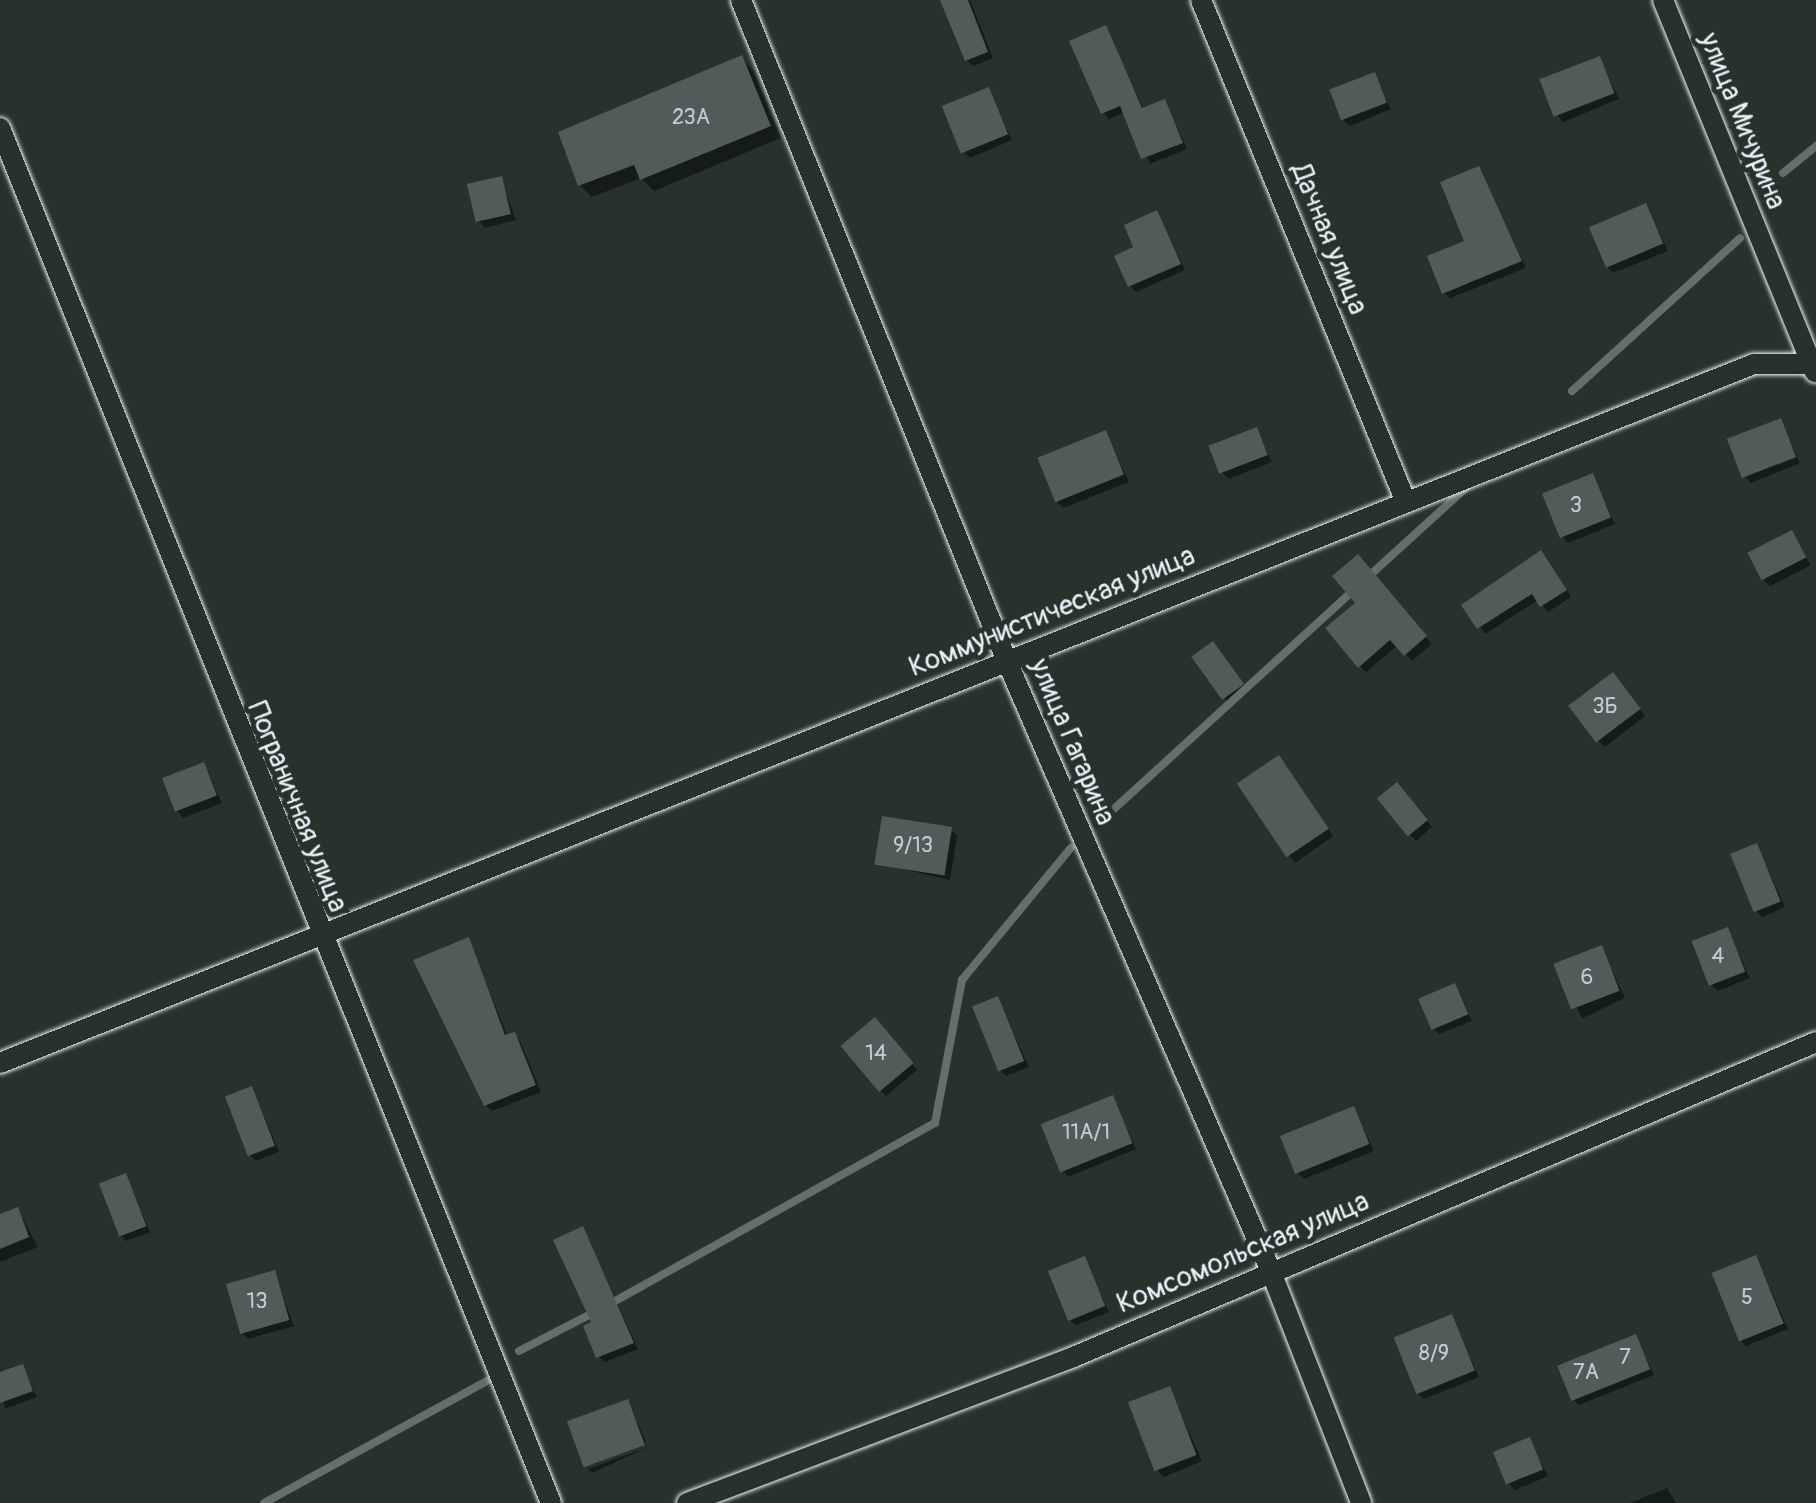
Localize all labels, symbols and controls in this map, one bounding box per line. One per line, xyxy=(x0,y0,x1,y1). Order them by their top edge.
street label: улица Мичурина xyxy=(1691,28,1793,214)
house number: 23А xyxy=(672,105,710,131)
street label: Дачная улица xyxy=(1283,159,1375,319)
house number: 3 xyxy=(1570,493,1582,519)
street label: Коммунистическая улица xyxy=(904,539,1200,685)
street label: улица Гагарина xyxy=(1022,654,1122,830)
house number: 3Б xyxy=(1592,694,1618,720)
street label: Пограничная улица xyxy=(239,697,355,917)
house number: 9/13 xyxy=(893,833,933,859)
house number: 4 xyxy=(1712,944,1724,970)
house number: 6 xyxy=(1581,965,1593,991)
house number: 14 xyxy=(865,1041,887,1067)
house number: 11А/1 xyxy=(1062,1120,1110,1146)
street label: Комсомольская улица xyxy=(1112,1185,1374,1321)
house number: 5 xyxy=(1741,1285,1753,1311)
house number: 13 xyxy=(247,1289,267,1315)
house number: 8/9 xyxy=(1419,1341,1449,1367)
house number: 7 xyxy=(1619,1345,1631,1371)
house number: 7А xyxy=(1573,1360,1599,1386)

